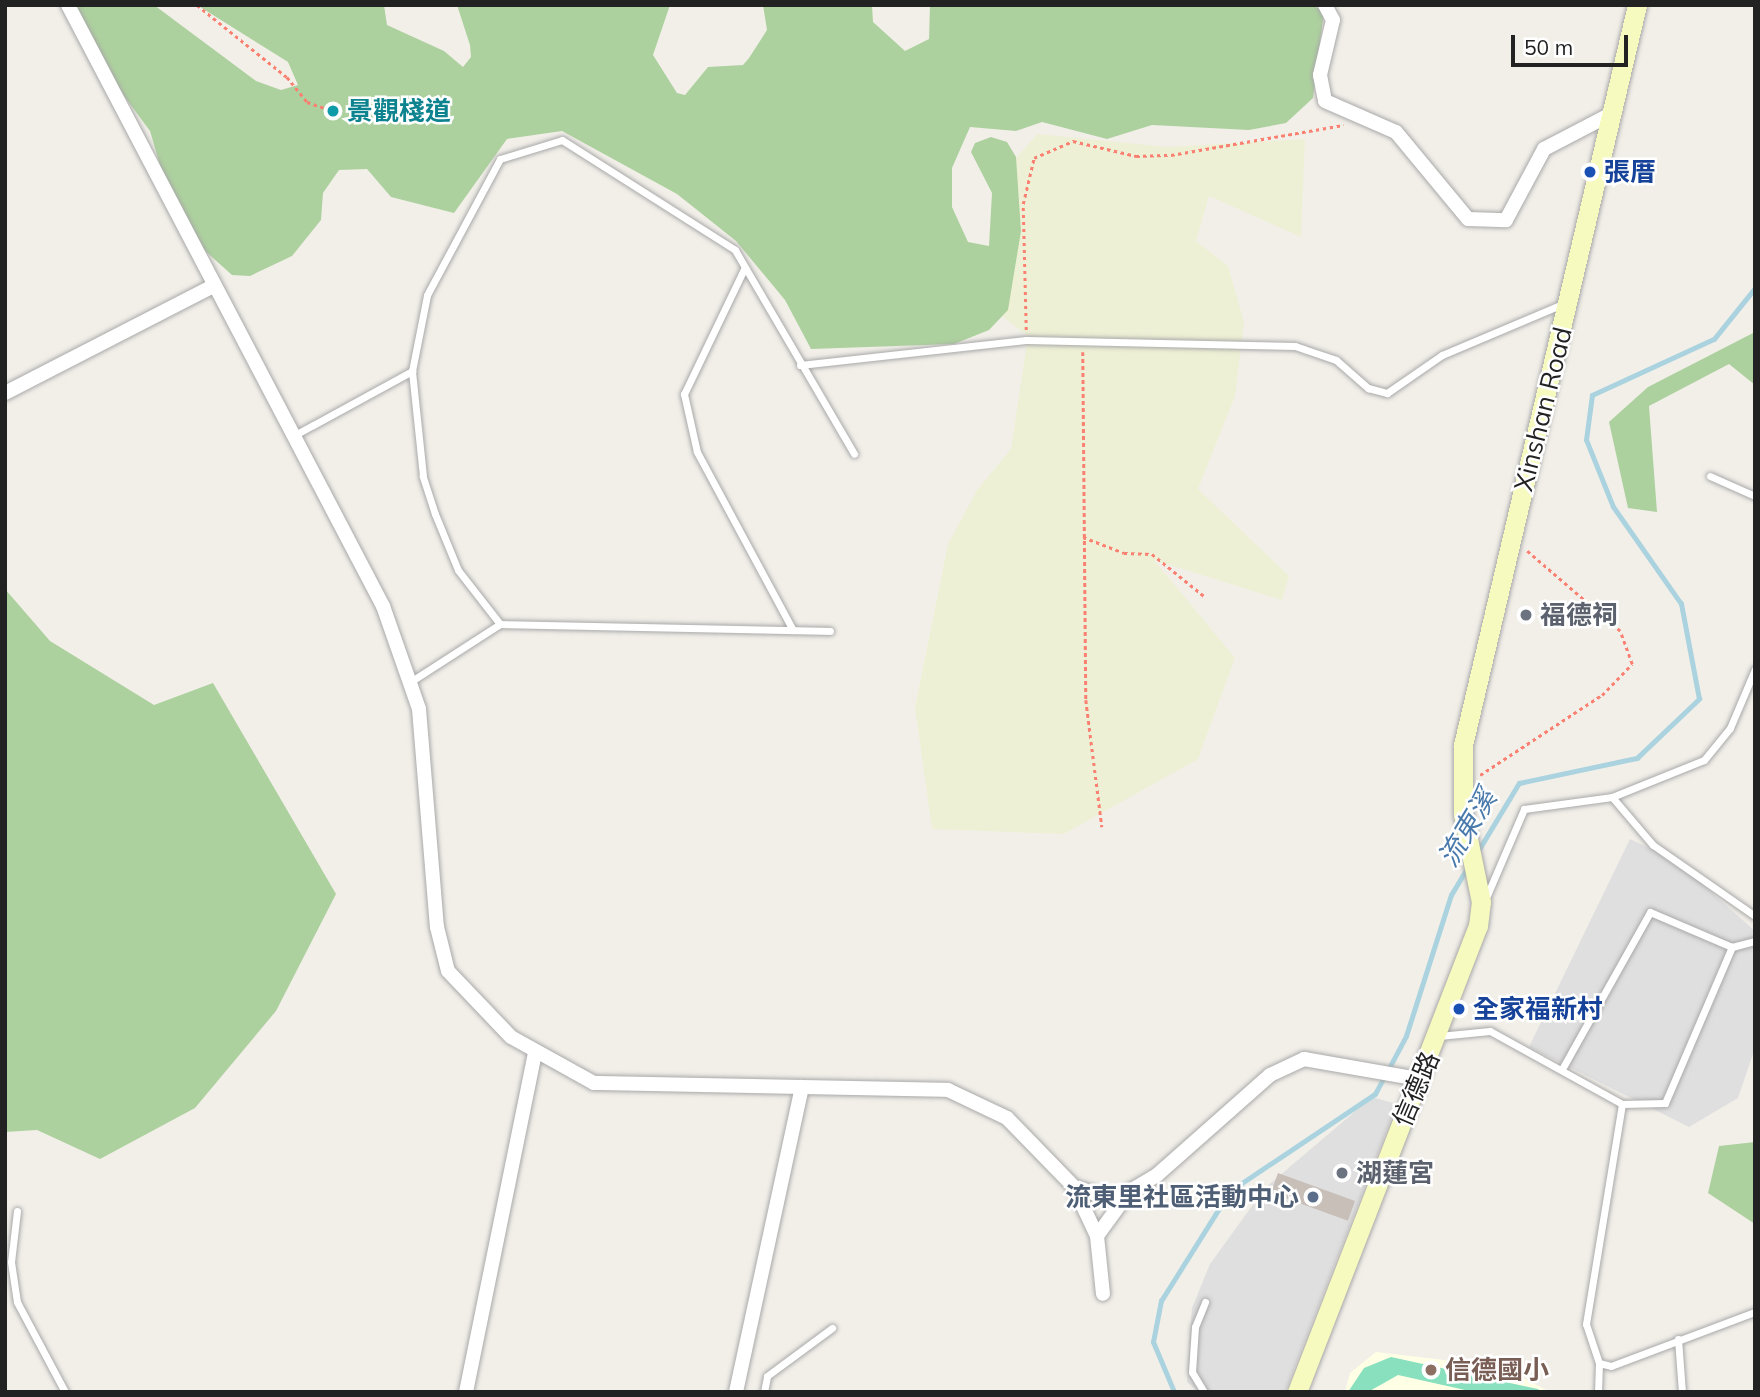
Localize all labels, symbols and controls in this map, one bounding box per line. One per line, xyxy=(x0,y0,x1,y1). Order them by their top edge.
scale bar xyxy=(1515,21,1632,65)
text: 50 m xyxy=(1524,34,1573,60)
place label: 景觀棧道 xyxy=(347,95,451,127)
marker: 景觀棧道 xyxy=(325,103,341,119)
place label: 張厝 xyxy=(1604,156,1656,188)
marker: 張厝 xyxy=(1582,164,1598,180)
street label: Xinshan Road xyxy=(1508,324,1578,494)
place label: 福德祠 xyxy=(1540,599,1618,631)
marker: 福德祠 xyxy=(1518,607,1534,623)
water label: 流東溪 xyxy=(1431,783,1503,873)
place label: 全家福新村 xyxy=(1473,993,1603,1025)
marker: 全家福新村 xyxy=(1451,1001,1467,1017)
street label: 信德路 xyxy=(1386,1047,1446,1131)
place label: 湖蓮宮 xyxy=(1356,1157,1434,1189)
marker: 湖蓮宮 xyxy=(1334,1165,1350,1181)
place label: 流東里社區活動中心 xyxy=(1065,1181,1299,1213)
marker: 流東里社區活動中心 xyxy=(1305,1189,1321,1205)
place label: 信德國小 xyxy=(1445,1354,1549,1386)
marker: 信德國小 xyxy=(1423,1362,1439,1378)

